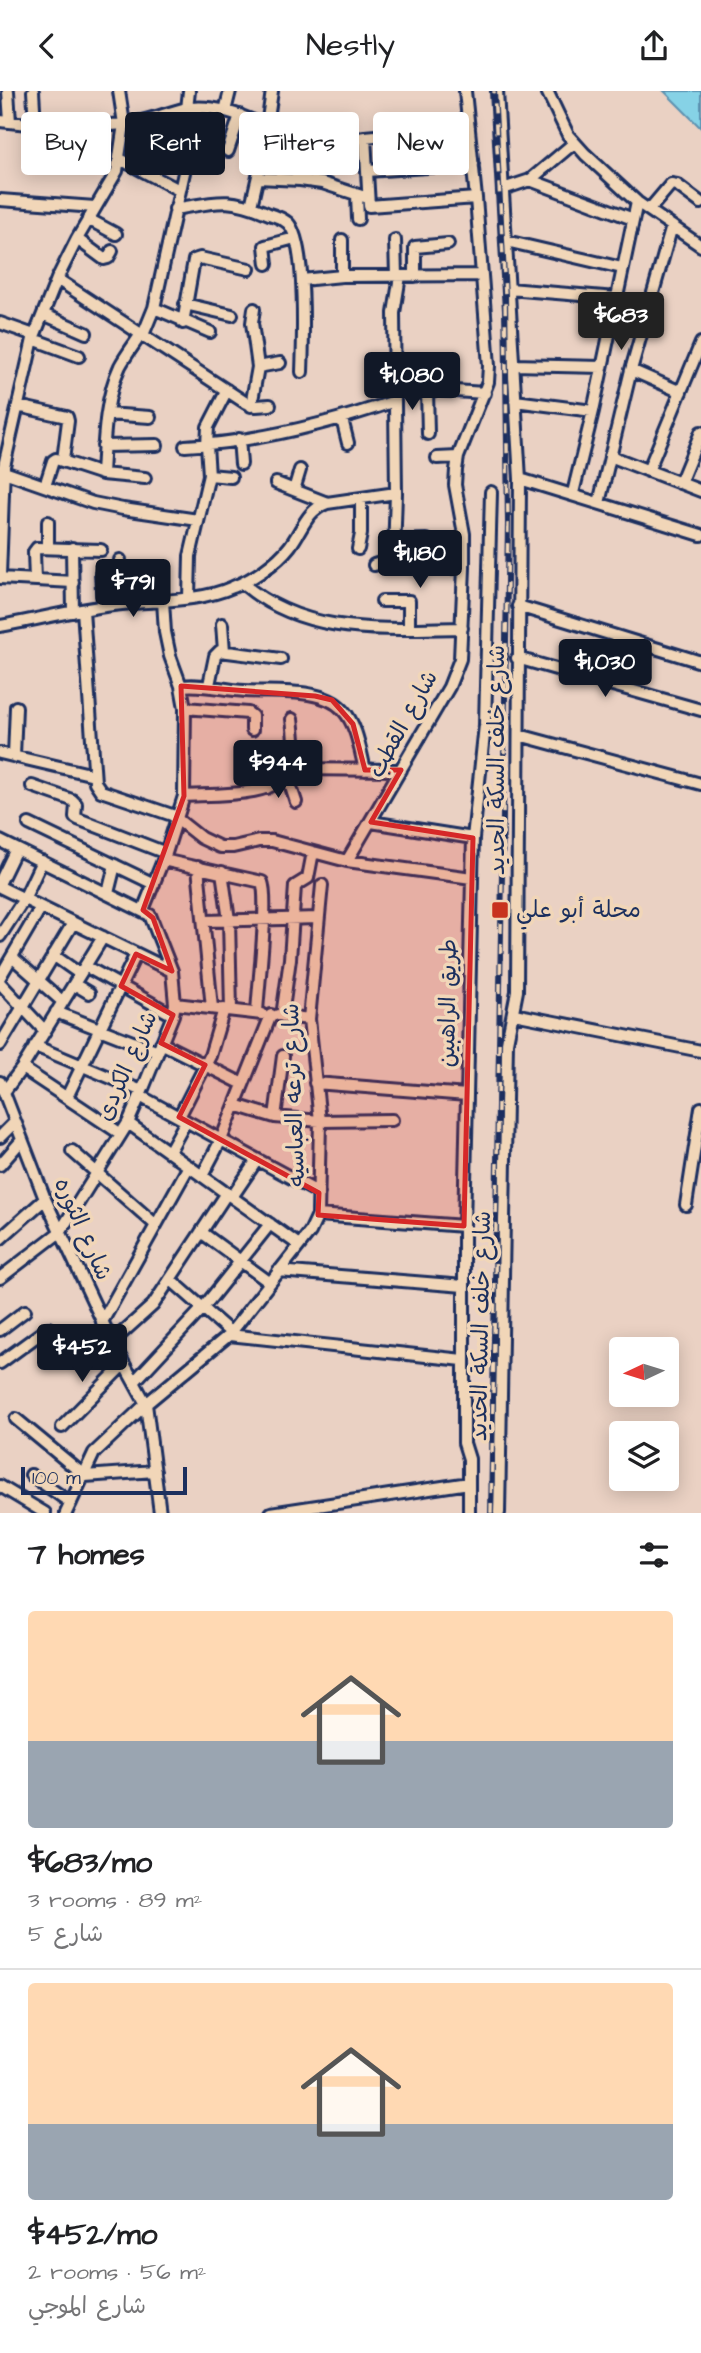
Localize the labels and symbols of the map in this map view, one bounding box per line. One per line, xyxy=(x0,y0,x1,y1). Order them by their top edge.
pin: $683 xyxy=(580,293,662,352)
pin: $1,080 xyxy=(355,353,469,412)
pin: $1,180 xyxy=(363,531,477,590)
pin: $791 xyxy=(92,559,174,619)
pin: $1,030 xyxy=(548,639,662,699)
street label: شارع خلف السكة الحديد xyxy=(481,645,513,875)
street label: شارع القطب xyxy=(360,664,446,784)
pin: $944 xyxy=(237,741,319,800)
place label: محلة أبو علي xyxy=(516,894,641,930)
marker: محلة أبو علي xyxy=(490,900,510,920)
street label: طريق الراهبين xyxy=(431,938,465,1068)
street label: شارع ترعه العباسيه xyxy=(275,1003,313,1187)
street label: شارع الكردى xyxy=(89,1006,165,1126)
street label: شارع الثوره xyxy=(46,1173,120,1285)
street label: شارع خلف السكة الحديد xyxy=(463,1211,499,1441)
pin: $452 xyxy=(41,1325,123,1384)
north arrow xyxy=(609,1337,679,1407)
scale bar xyxy=(21,1464,187,1496)

